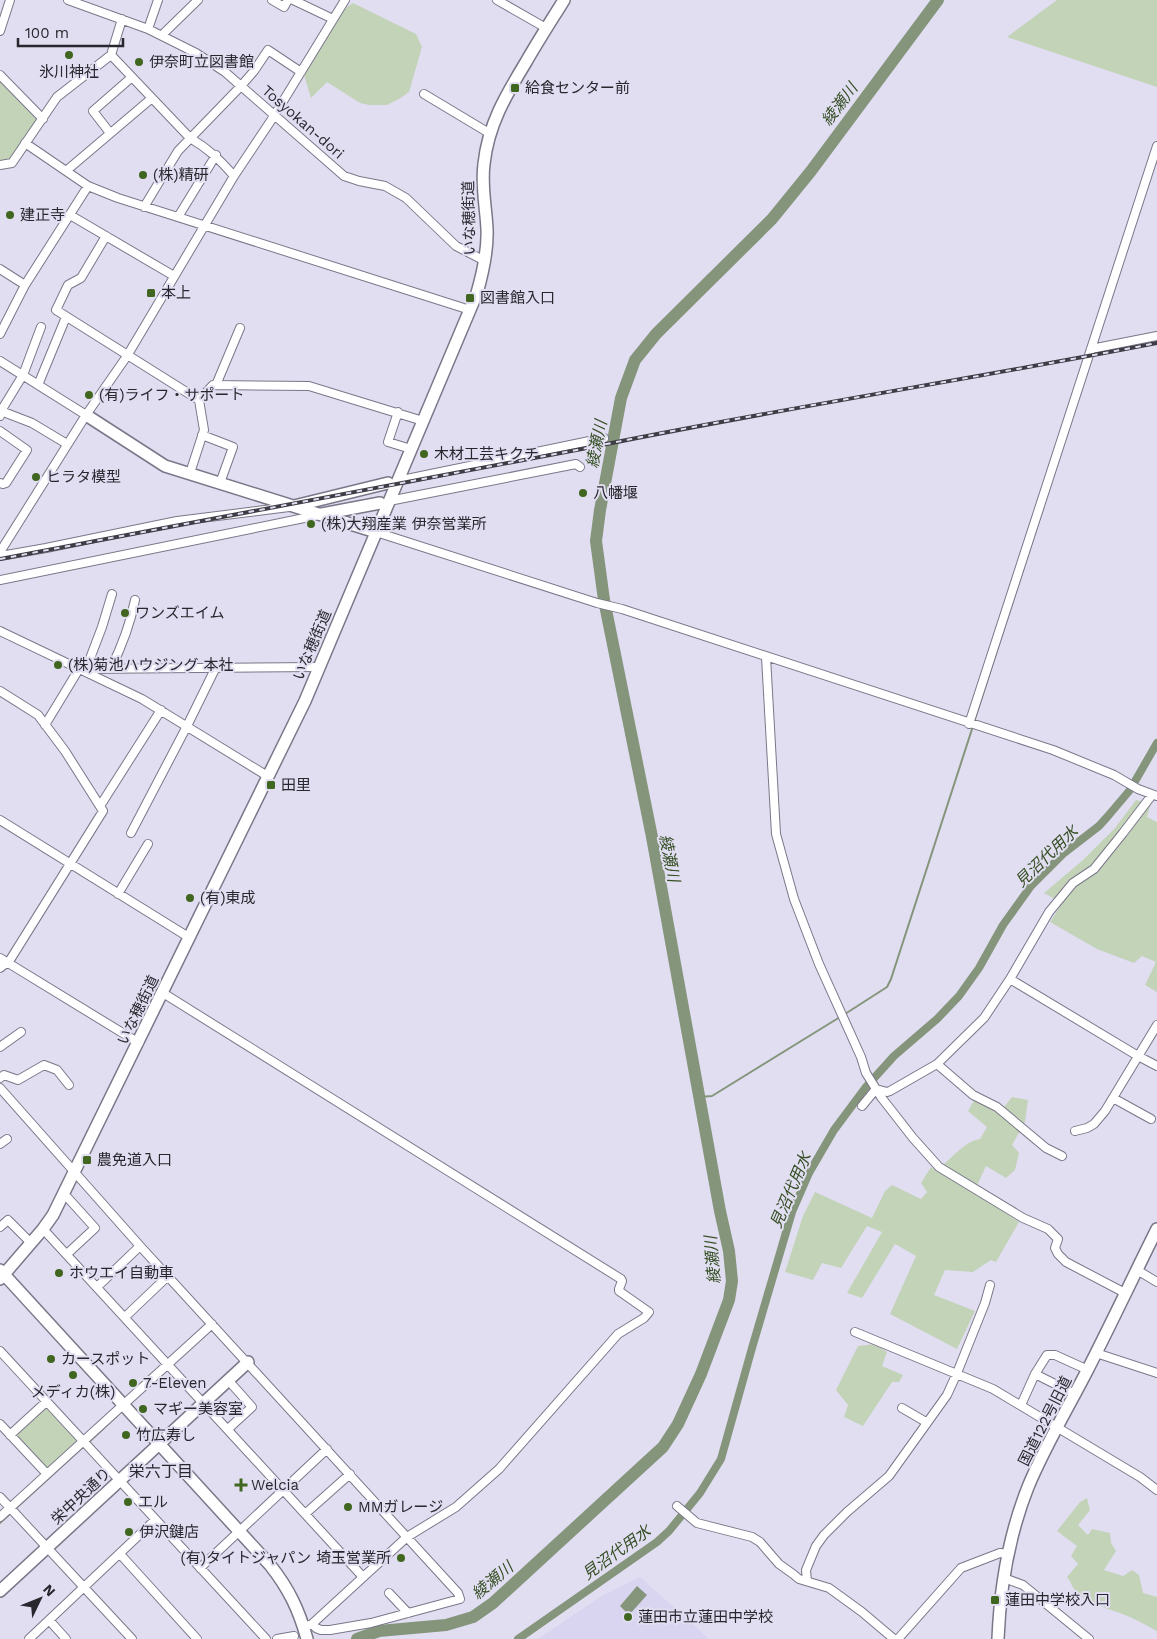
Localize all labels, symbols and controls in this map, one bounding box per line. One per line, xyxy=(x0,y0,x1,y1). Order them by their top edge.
scale bar xyxy=(18,15,122,47)
text: 100 m xyxy=(25,24,69,42)
marker: 氷川神社 xyxy=(63,49,75,61)
place label: 伊奈町立図書館 xyxy=(149,53,254,71)
marker: 伊奈町立図書館 xyxy=(133,56,145,68)
place label: 氷川神社 xyxy=(39,63,99,81)
water label: 綾瀬川 xyxy=(817,78,863,129)
place label: 給食センター前 xyxy=(525,79,630,97)
street label: Tosyokan-dori xyxy=(258,81,348,163)
marker: 給食センター前 xyxy=(509,82,521,94)
place label: (株)精研 xyxy=(153,166,209,184)
marker: (株)精研 xyxy=(137,169,149,181)
street label: いな穂街道 xyxy=(459,180,479,256)
place label: 建正寺 xyxy=(20,206,65,224)
marker: 建正寺 xyxy=(4,209,16,221)
place label: 本上 xyxy=(161,284,191,302)
marker: 本上 xyxy=(145,287,157,299)
place label: 図書館入口 xyxy=(480,289,555,307)
marker: 図書館入口 xyxy=(464,292,476,304)
place label: (有)ライフ・サポート xyxy=(99,386,245,404)
marker: (有)ライフ・サポート xyxy=(83,389,95,401)
water label: 綾瀬川 xyxy=(583,417,611,469)
place label: 木材工芸キクチ xyxy=(434,445,539,463)
marker: 木材工芸キクチ xyxy=(418,448,430,460)
place label: ヒラタ模型 xyxy=(46,468,121,486)
marker: ヒラタ模型 xyxy=(30,471,42,483)
place label: 八幡堰 xyxy=(593,484,638,502)
marker: 八幡堰 xyxy=(577,487,589,499)
place label: (株)大翔産業 伊奈営業所 xyxy=(321,515,487,533)
marker: (株)大翔産業 伊奈営業所 xyxy=(305,518,317,530)
place label: ワンズエイム xyxy=(135,604,224,622)
marker: ワンズエイム xyxy=(119,607,131,619)
street label: いな穂街道 xyxy=(289,607,335,683)
place label: (株)菊池ハウジング 本社 xyxy=(68,656,234,674)
marker: (株)菊池ハウジング 本社 xyxy=(52,659,64,671)
place label: 田里 xyxy=(281,776,311,794)
marker: 田里 xyxy=(265,779,277,791)
water label: 見沼代用水 xyxy=(1011,820,1083,891)
water label: 綾瀬川 xyxy=(656,833,684,885)
place label: (有)東成 xyxy=(200,889,256,907)
marker: (有)東成 xyxy=(184,892,196,904)
street label: いな穂街道 xyxy=(113,972,163,1048)
water label: 見沼代用水 xyxy=(766,1148,816,1231)
place label: 農免道入口 xyxy=(97,1151,172,1169)
marker: 農免道入口 xyxy=(81,1154,93,1166)
water label: 綾瀬川 xyxy=(701,1233,724,1285)
place label: ホウエイ自動車 xyxy=(69,1264,174,1282)
marker: ホウエイ自動車 xyxy=(53,1267,65,1279)
place label: カースポット xyxy=(61,1350,150,1368)
marker: カースポット xyxy=(45,1353,57,1365)
marker: メディカ(株) xyxy=(67,1369,79,1381)
street label: 国道122号旧道 xyxy=(1015,1373,1075,1469)
place label: 7-Eleven xyxy=(143,1374,207,1392)
marker: 7-Eleven xyxy=(127,1377,139,1389)
place label: メディカ(株) xyxy=(31,1383,115,1401)
place label: マギー美容室 xyxy=(153,1400,243,1418)
marker: マギー美容室 xyxy=(137,1403,149,1415)
place label: 竹広寿し xyxy=(136,1426,196,1444)
marker: 竹広寿し xyxy=(120,1429,132,1441)
district label: 栄六丁目 xyxy=(129,1462,193,1481)
street label: 栄中央通り xyxy=(47,1464,115,1528)
place label: Welcia xyxy=(251,1476,300,1494)
marker: Welcia xyxy=(235,1479,247,1491)
place label: エル xyxy=(138,1493,168,1511)
marker: エル xyxy=(122,1496,134,1508)
place label: MMガレージ xyxy=(358,1498,443,1516)
marker: MMガレージ xyxy=(342,1501,354,1513)
water label: 見沼代用水 xyxy=(578,1520,656,1584)
place label: 伊沢鍵店 xyxy=(139,1523,199,1541)
marker: 伊沢鍵店 xyxy=(123,1526,135,1538)
place label: (有)タイトジャパン 埼玉営業所 xyxy=(180,1549,391,1567)
marker: (有)タイトジャパン 埼玉営業所 xyxy=(395,1552,407,1564)
water label: 綾瀬川 xyxy=(468,1556,518,1603)
north arrow xyxy=(15,1574,65,1624)
text: N xyxy=(40,1581,59,1599)
place label: 蓮田中学校入口 xyxy=(1005,1591,1110,1609)
marker: 蓮田中学校入口 xyxy=(989,1594,1001,1606)
place label: 蓮田市立蓮田中学校 xyxy=(638,1608,773,1626)
marker: 蓮田市立蓮田中学校 xyxy=(622,1611,634,1623)

